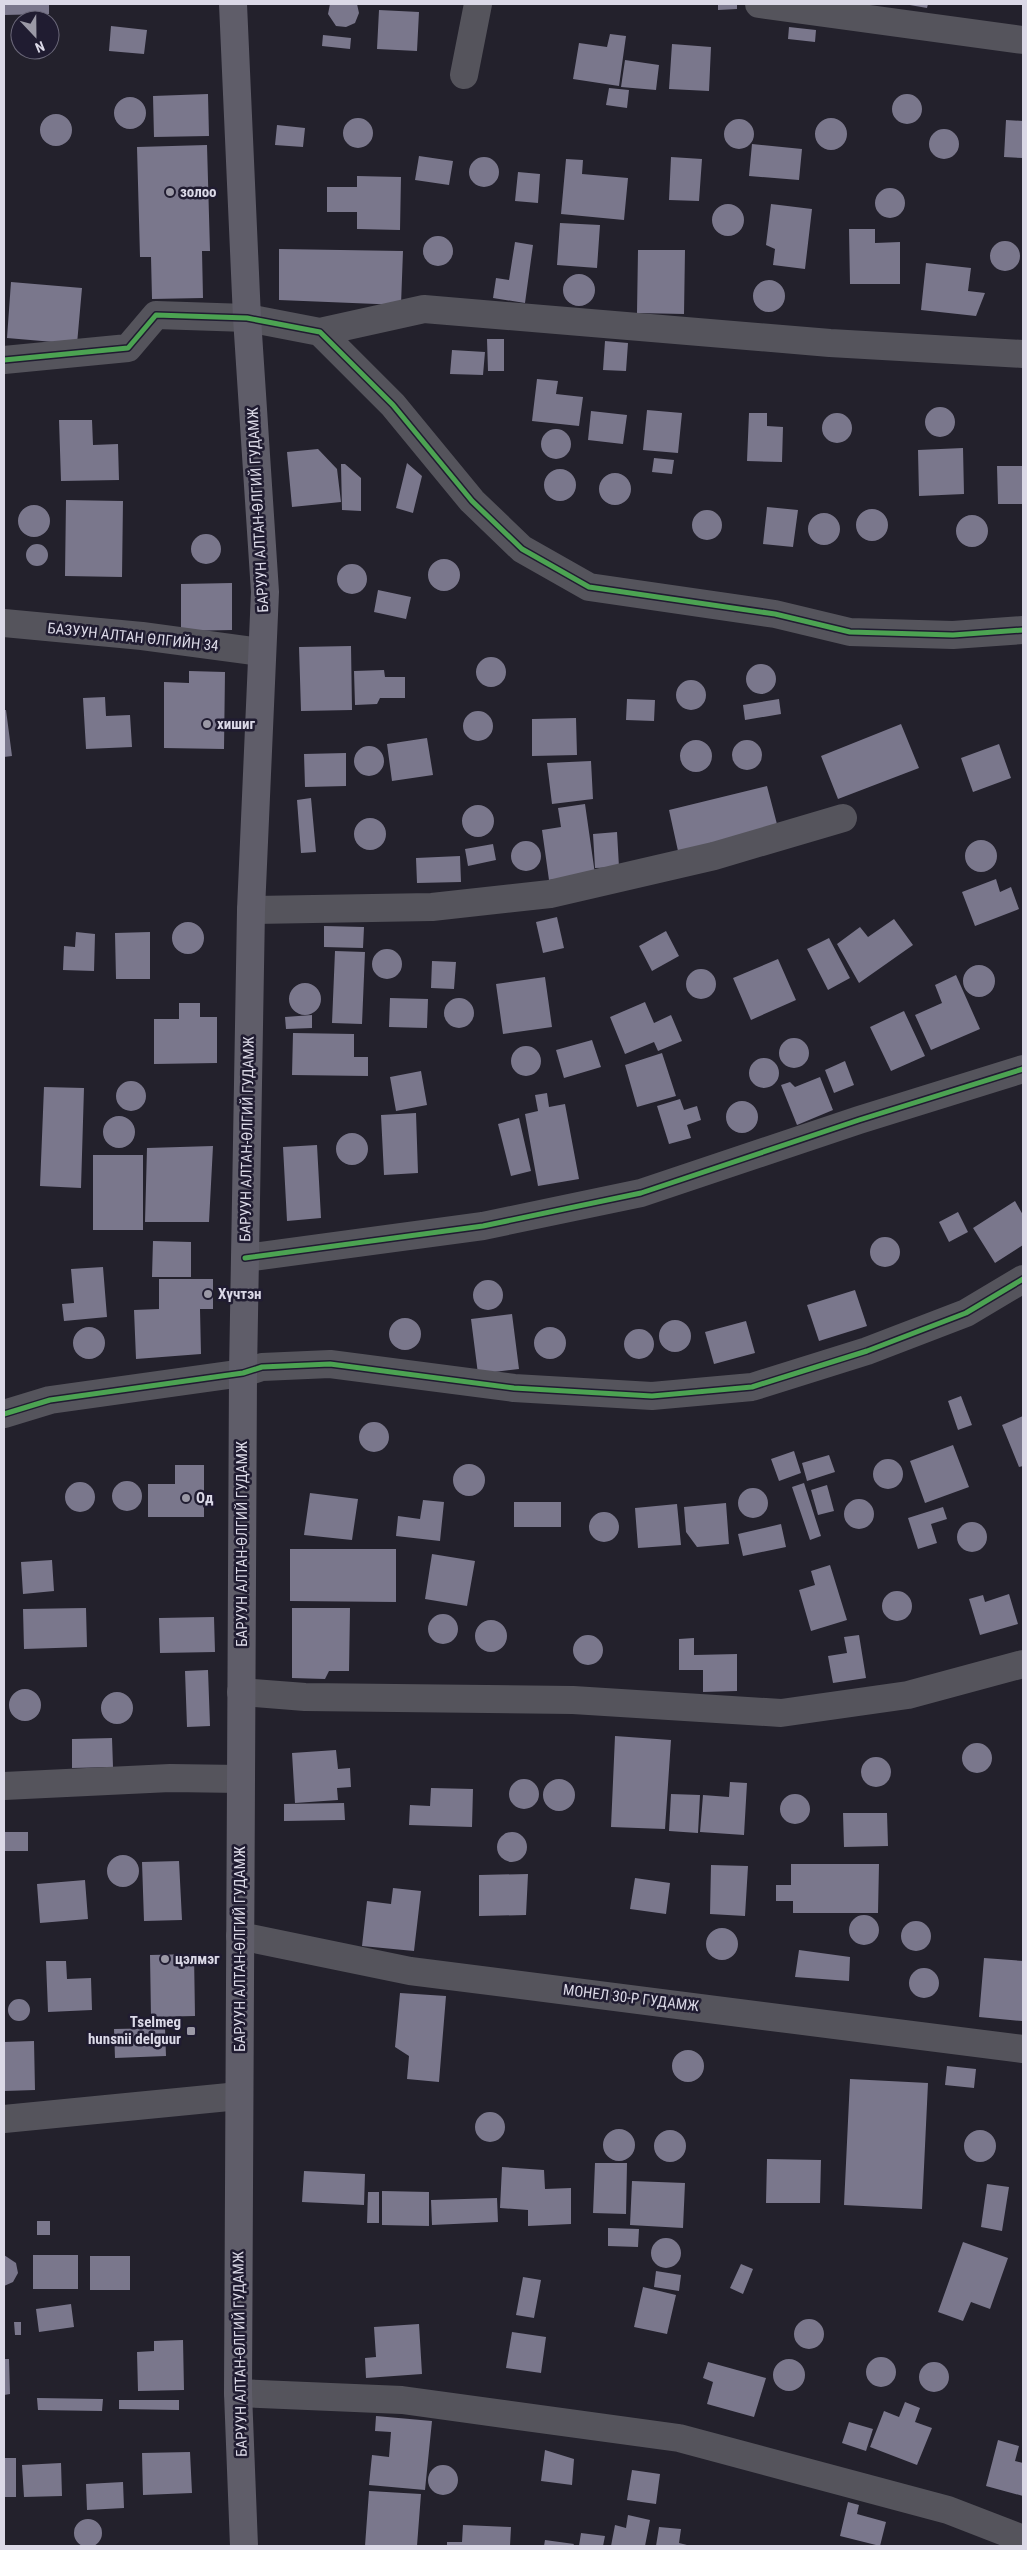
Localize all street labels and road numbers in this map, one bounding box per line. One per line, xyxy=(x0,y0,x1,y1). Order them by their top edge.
street label: БАРУУН АЛТАН-ӨЛГИЙ ГУДАМЖ xyxy=(244,407,272,613)
street label: БАЗУУН АЛТАН ӨЛГИЙН 34 xyxy=(47,619,219,655)
street label: БАРУУН АЛТАН-ӨЛГИЙ ГУДАМЖ xyxy=(236,1036,258,1242)
street label: БАРУУН АЛТАН-ӨЛГИЙ ГУДАМЖ xyxy=(233,1441,251,1647)
street label: БАРУУН АЛТАН-ӨЛГИЙ ГУДАМЖ xyxy=(231,1846,249,2052)
street label: МОНЕЛ 30-Р ГУДАМЖ xyxy=(562,1981,700,2015)
street label: БАРУУН АЛТАН-ӨЛГИЙ ГУДАМЖ xyxy=(229,2251,251,2457)

